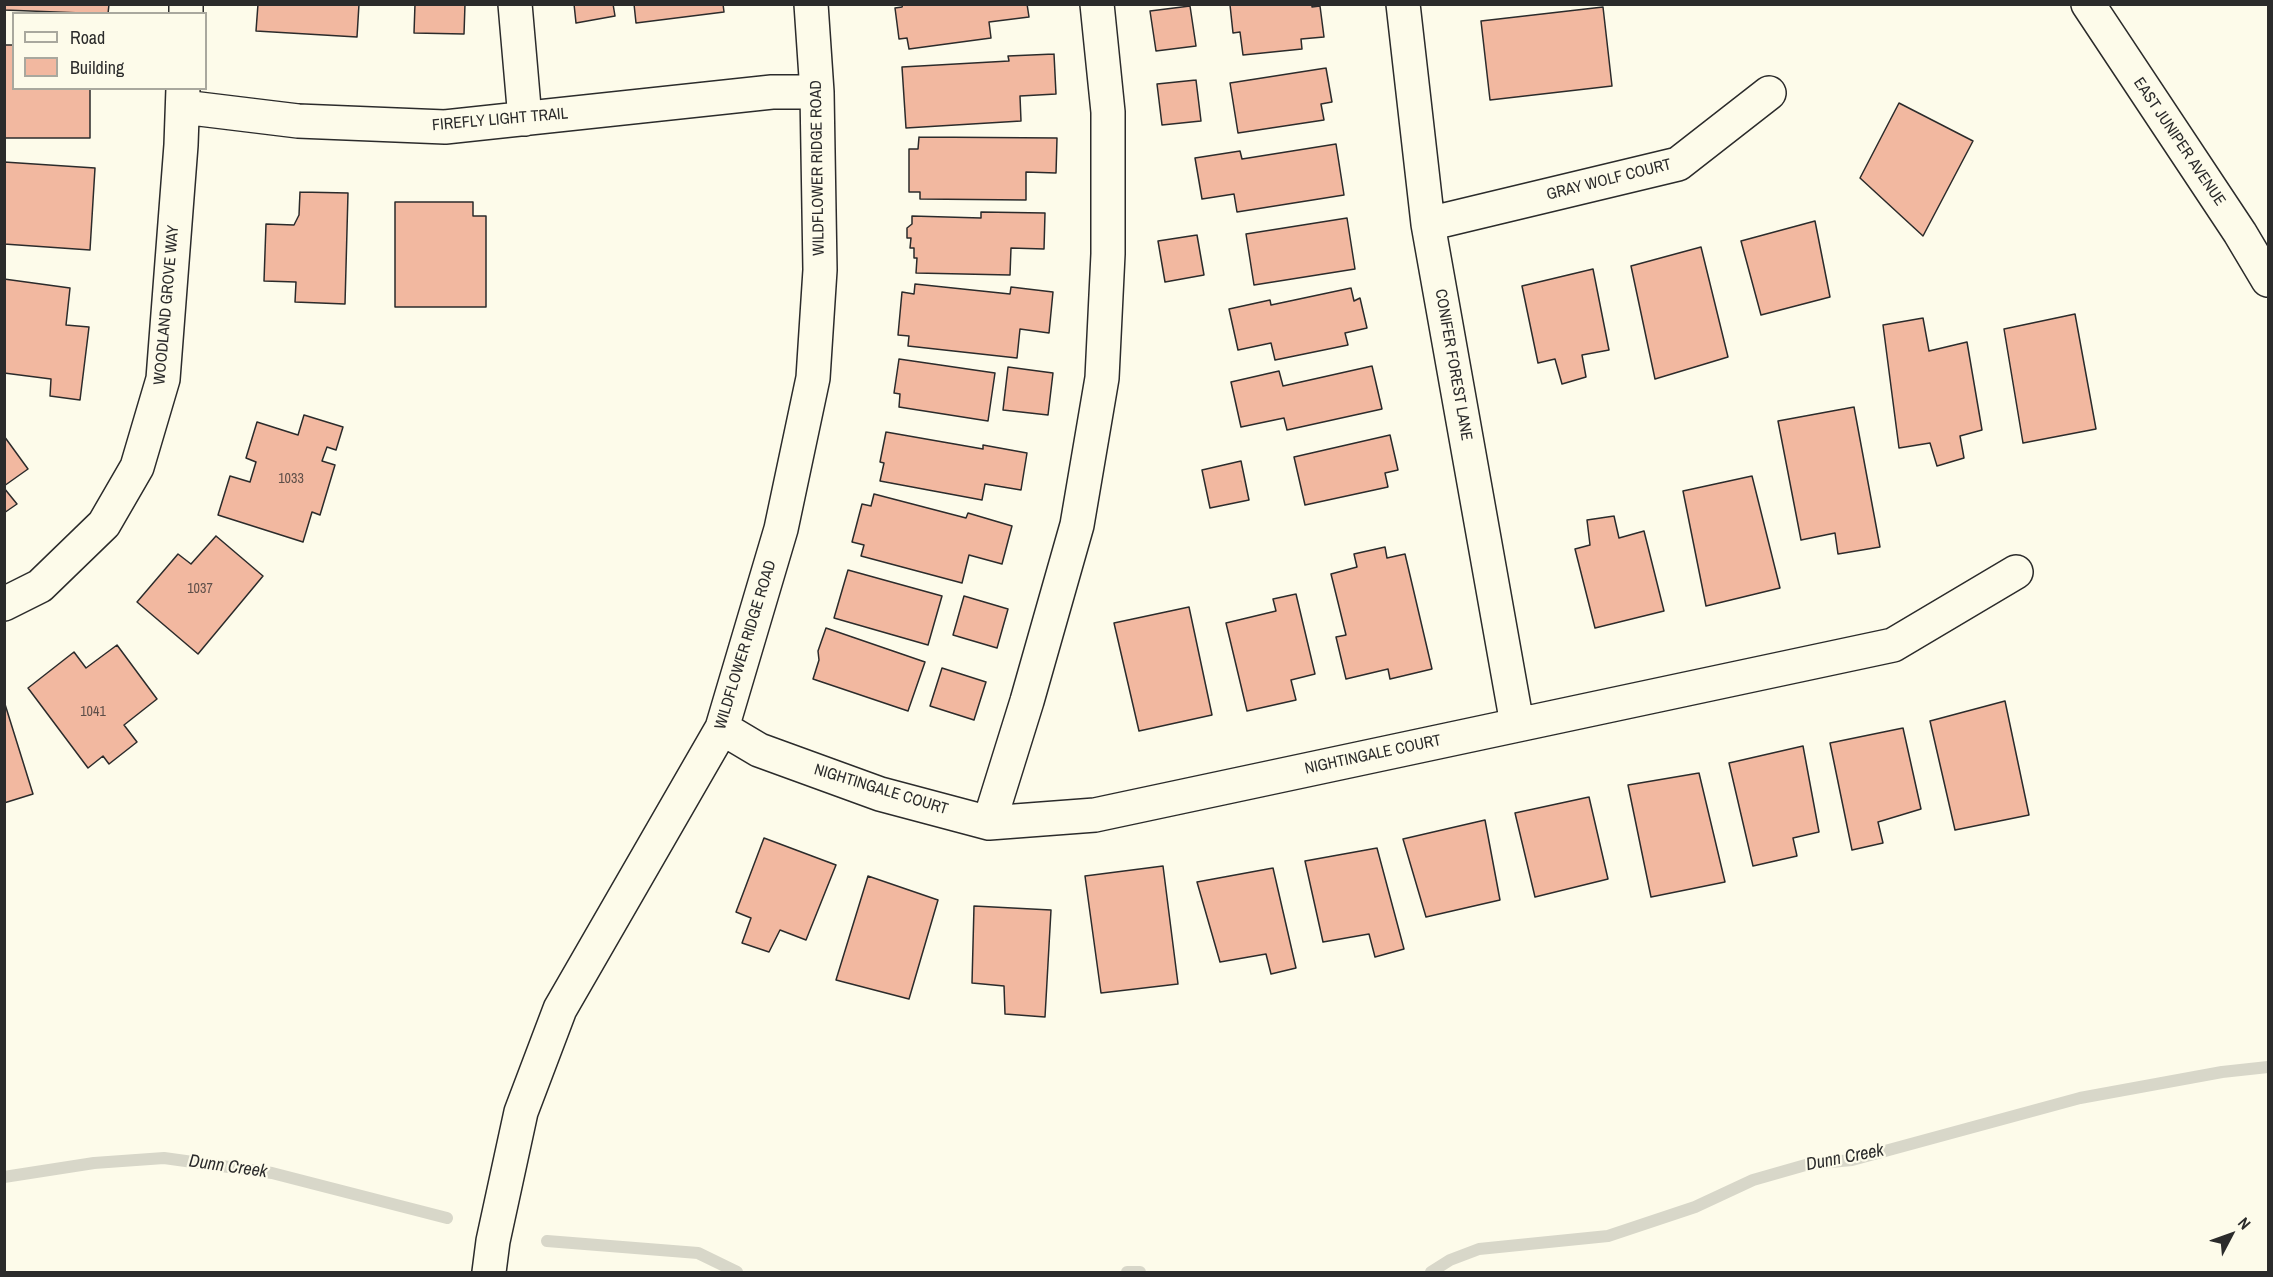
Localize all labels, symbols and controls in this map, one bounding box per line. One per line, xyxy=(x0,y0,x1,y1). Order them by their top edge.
legend xyxy=(12,12,207,90)
text: Road xyxy=(70,25,105,50)
text: Building xyxy=(70,55,124,80)
street label: EAST JUNIPER AVENUE xyxy=(2129,74,2229,210)
street label: WILDFLOWER RIDGE ROAD xyxy=(807,80,829,256)
street label: FIREFLY LIGHT TRAIL xyxy=(431,105,569,135)
street label: GRAY WOLF COURT xyxy=(1545,155,1673,205)
street label: WOODLAND GROVE WAY xyxy=(150,224,184,386)
street label: CONIFER FOREST LANE xyxy=(1430,288,1476,442)
house number: 1033 xyxy=(278,471,304,487)
street label: WILDFLOWER RIDGE ROAD xyxy=(711,558,781,732)
house number: 1037 xyxy=(187,581,213,597)
house number: 1041 xyxy=(80,704,106,720)
street label: NIGHTINGALE COURT xyxy=(1303,731,1443,779)
street label: NIGHTINGALE COURT xyxy=(812,760,950,820)
water label: Dunn Creek xyxy=(1804,1140,1886,1176)
water label: Dunn Creek xyxy=(188,1151,268,1183)
north arrow xyxy=(2201,1205,2261,1265)
text: N xyxy=(2233,1212,2256,1234)

